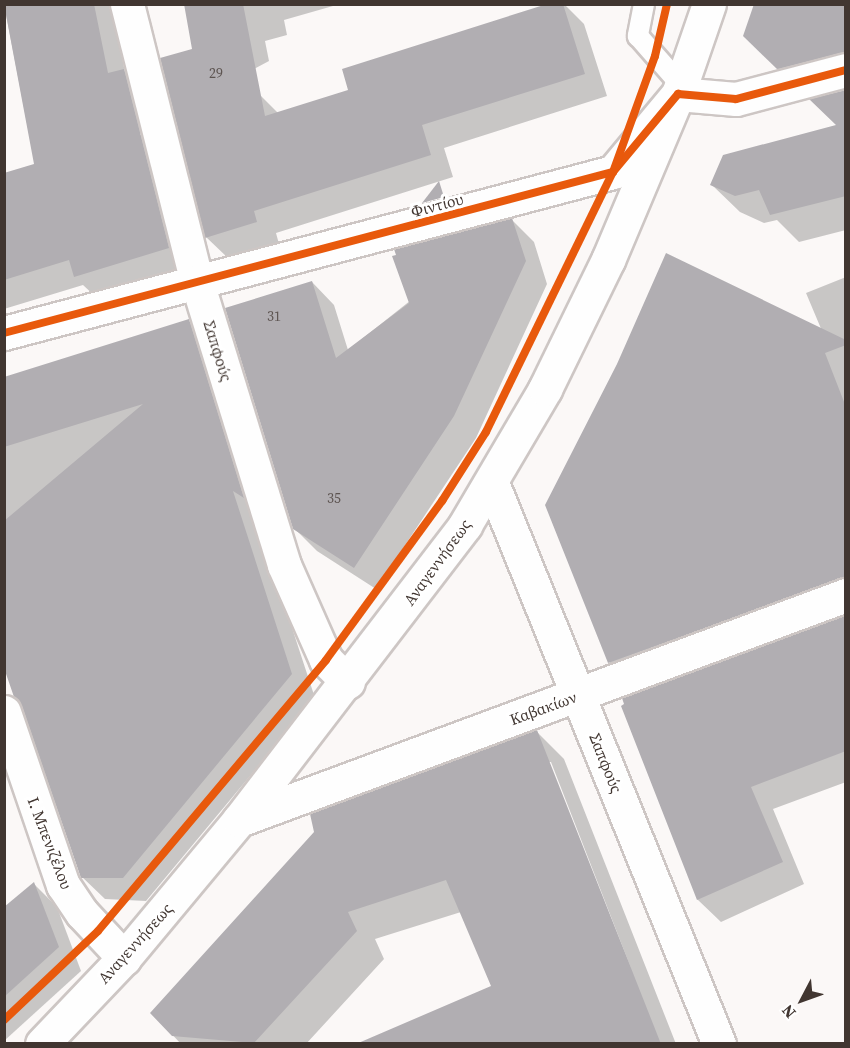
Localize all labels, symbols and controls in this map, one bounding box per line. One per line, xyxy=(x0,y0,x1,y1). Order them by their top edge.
house number: 29 xyxy=(209,65,223,81)
street label: Φιντίου xyxy=(409,189,465,221)
house number: 31 xyxy=(267,308,281,324)
street label: Σαπφούς xyxy=(200,318,236,384)
house number: 35 xyxy=(327,490,341,506)
street label: Αναγεννήσεως xyxy=(399,515,475,609)
street label: Καβακίων xyxy=(507,687,579,729)
street label: Σαπφούς xyxy=(585,730,627,796)
street label: Ι. Μπενιζέλου xyxy=(24,794,76,892)
street label: Αναγεννήσεως xyxy=(94,899,176,987)
north arrow xyxy=(772,970,832,1030)
text: N xyxy=(776,1000,801,1023)

